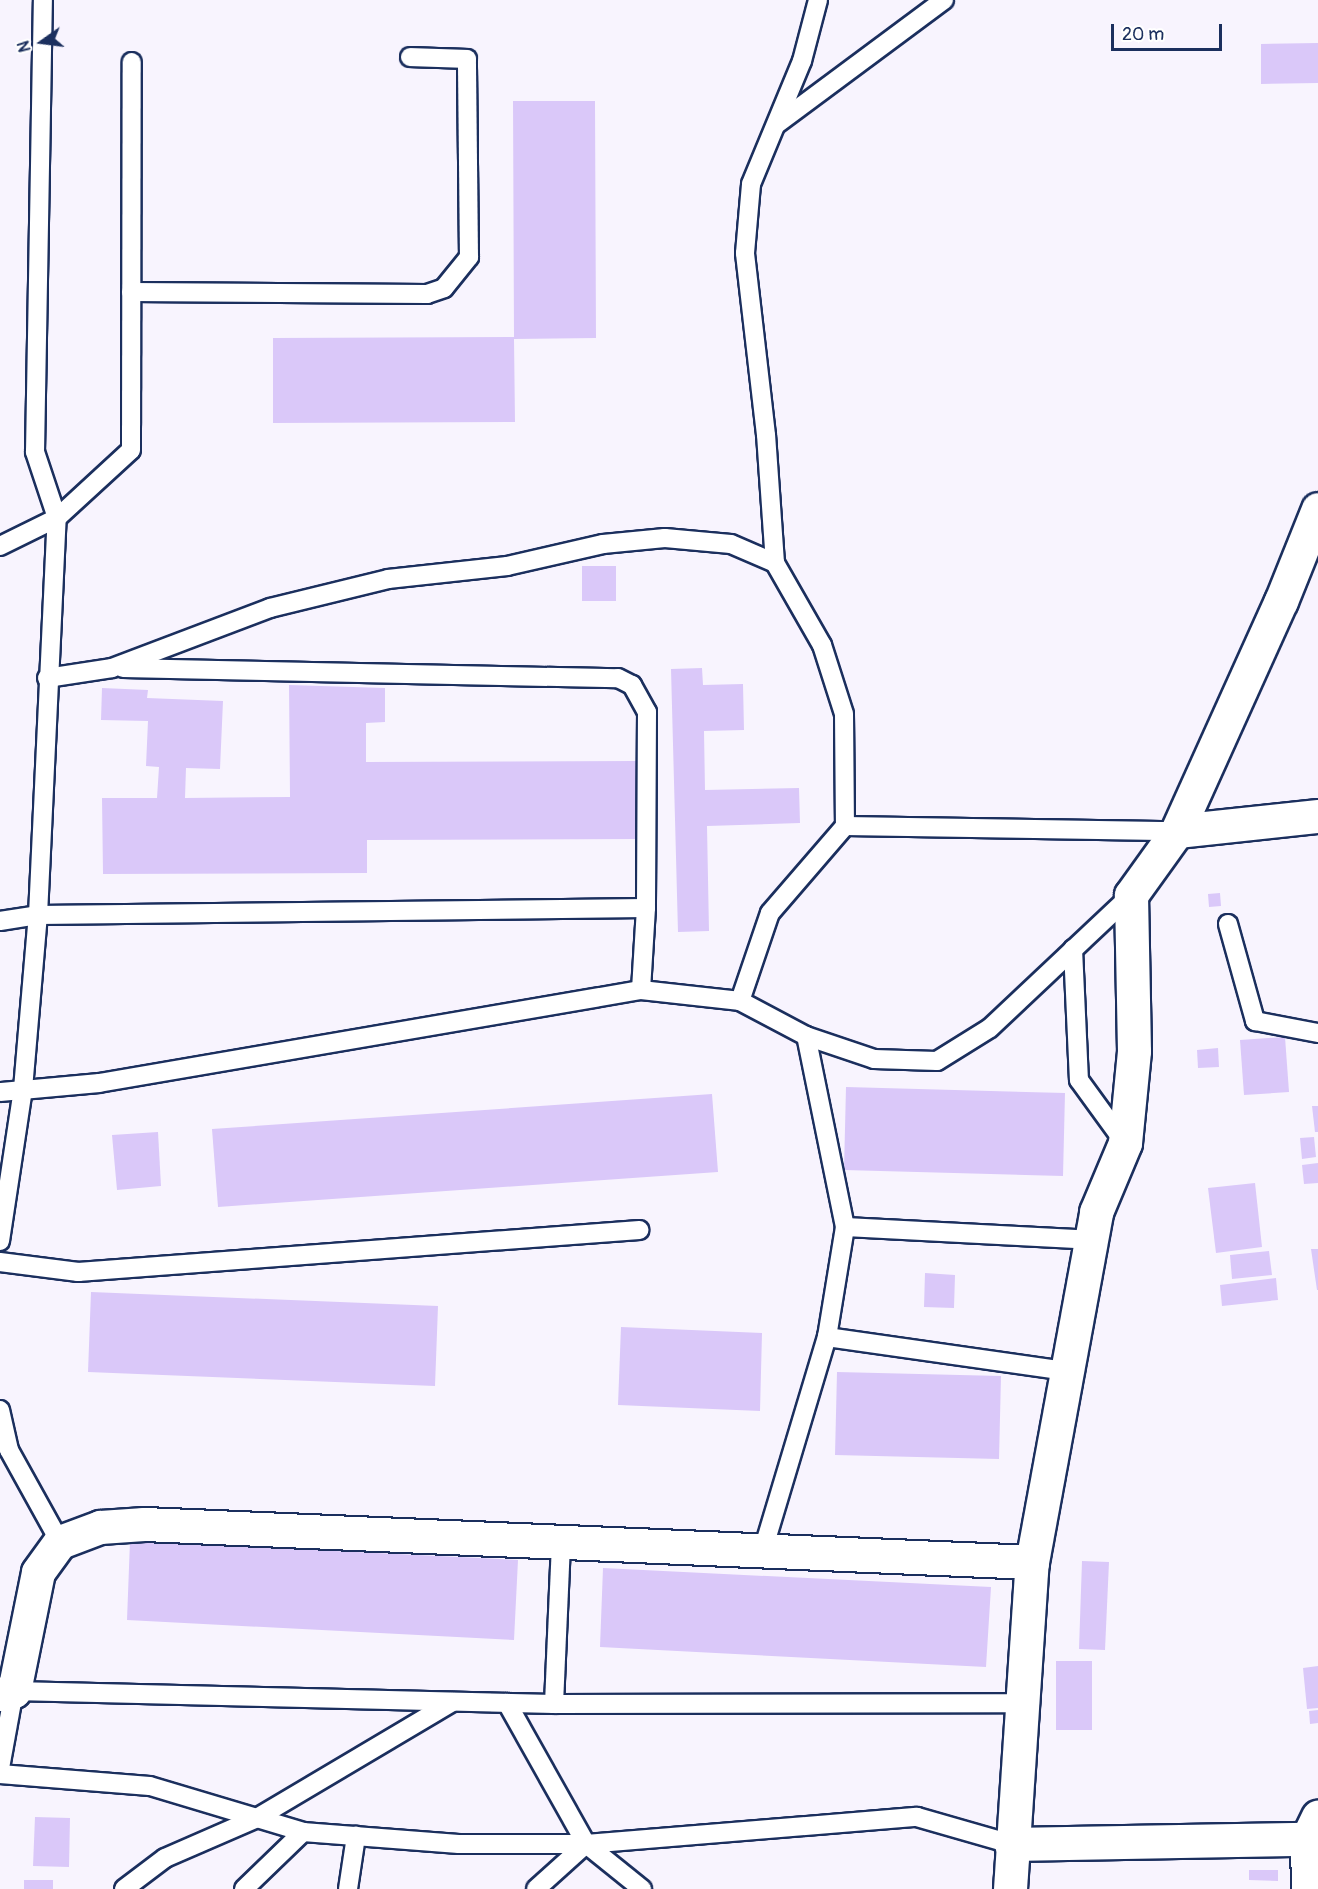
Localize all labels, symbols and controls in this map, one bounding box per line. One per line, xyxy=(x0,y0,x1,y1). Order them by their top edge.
north arrow xyxy=(12,12,72,72)
scale bar xyxy=(1114,12,1225,50)
text: 20 m xyxy=(1122,23,1164,46)
text: N xyxy=(14,39,36,54)

